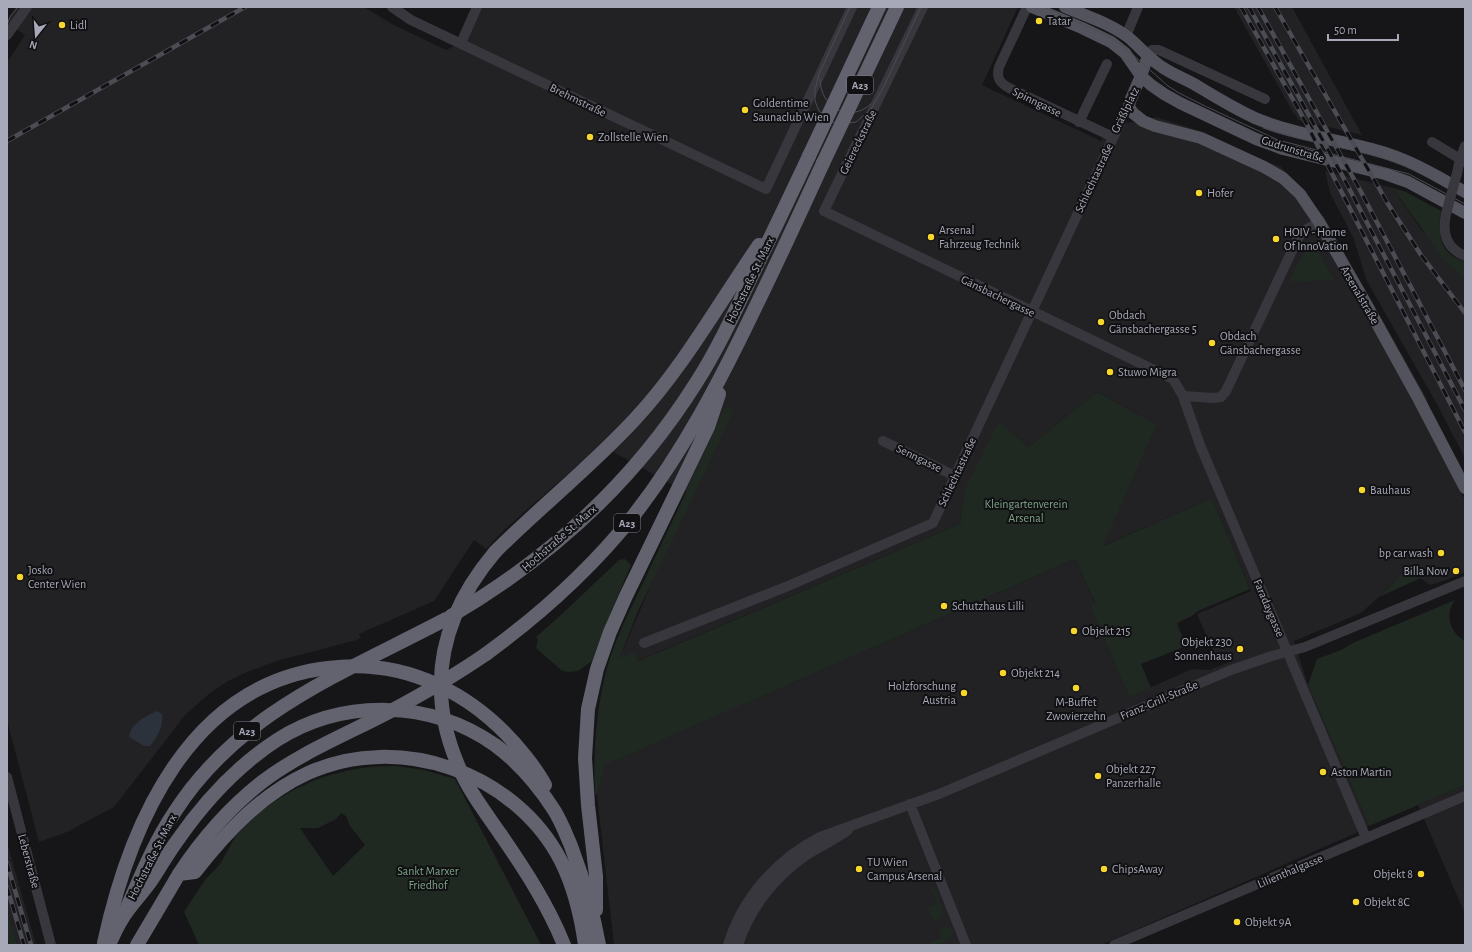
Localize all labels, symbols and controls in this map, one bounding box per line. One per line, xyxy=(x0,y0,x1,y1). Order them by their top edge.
place label: Tatar xyxy=(1047,15,1071,27)
north arrow xyxy=(16,16,56,56)
marker: Tatar xyxy=(1034,16,1044,26)
scale bar xyxy=(1328,16,1398,42)
place label: Lidl xyxy=(70,19,87,31)
marker: Lidl xyxy=(57,20,67,30)
text: 50 m xyxy=(1334,24,1357,36)
text: N xyxy=(28,39,38,51)
road number: A23 xyxy=(847,76,873,94)
street label: Brehmstraße xyxy=(548,81,608,119)
street label: Spinngasse xyxy=(1011,85,1063,119)
street label: Gräßlplatz xyxy=(1109,85,1141,135)
place label: Goldentime Saunaclub Wien xyxy=(753,97,829,123)
marker: Goldentime Saunaclub Wien xyxy=(740,105,750,115)
street label: Geiereckstraße xyxy=(837,108,879,176)
place label: Zollstelle Wien xyxy=(598,131,668,143)
marker: Zollstelle Wien xyxy=(585,132,595,142)
street label: Gudrunstraße xyxy=(1260,134,1326,164)
street label: Schlechtastraße xyxy=(1073,142,1115,214)
place label: Hofer xyxy=(1207,187,1234,199)
marker: Hofer xyxy=(1194,188,1204,198)
place label: Arsenal Fahrzeug Technik xyxy=(939,224,1020,250)
place label: HOIV - Home Of InnoVation xyxy=(1284,226,1348,252)
marker: Arsenal Fahrzeug Technik xyxy=(926,232,936,242)
marker: HOIV - Home Of InnoVation xyxy=(1271,234,1281,244)
street label: Hochstraße St. Marx xyxy=(724,235,776,325)
street label: Arsenalstraße xyxy=(1339,264,1381,326)
street label: Gänsbachergasse xyxy=(959,273,1037,319)
place label: Obdach Gänsbachergasse 5 xyxy=(1109,309,1197,335)
marker: Obdach Gänsbachergasse 5 xyxy=(1096,317,1106,327)
place label: Obdach Gänsbachergasse xyxy=(1220,330,1301,356)
marker: Obdach Gänsbachergasse xyxy=(1207,338,1217,348)
place label: Stuwo Migra xyxy=(1118,366,1177,378)
marker: Stuwo Migra xyxy=(1105,367,1115,377)
street label: Schlechtastraße xyxy=(936,436,978,508)
street label: Senngasse xyxy=(894,442,944,474)
place label: Bauhaus xyxy=(1370,484,1410,496)
marker: Bauhaus xyxy=(1357,485,1367,495)
park label: Kleingartenverein Arsenal xyxy=(984,498,1068,524)
street label: Hochstraße St. Marx xyxy=(520,503,598,573)
road number: A23 xyxy=(614,514,640,532)
place label: bp car wash xyxy=(1379,547,1433,559)
marker: bp car wash xyxy=(1436,548,1446,558)
place label: Josko Center Wien xyxy=(28,564,86,590)
place label: Billa Now xyxy=(1403,565,1448,577)
marker: Billa Now xyxy=(1451,566,1461,576)
marker: Josko Center Wien xyxy=(15,572,25,582)
street label: Faradaygasse xyxy=(1251,577,1287,639)
place label: Schutzhaus Lilli xyxy=(952,600,1024,612)
marker: Schutzhaus Lilli xyxy=(939,601,949,611)
place label: Objekt 215 xyxy=(1082,625,1130,638)
marker: Objekt 215 xyxy=(1069,626,1079,636)
place label: Objekt 230 Sonnenhaus xyxy=(1174,636,1232,662)
marker: Objekt 230 Sonnenhaus xyxy=(1235,644,1245,654)
place label: Objekt 214 xyxy=(1011,667,1060,680)
marker: Objekt 214 xyxy=(998,668,1008,678)
street label: Franz-Grill-Straße xyxy=(1118,678,1200,722)
place label: Holzforschung Austria xyxy=(888,680,956,706)
marker: M-Buffet Zwovierzehn xyxy=(1071,683,1081,693)
marker: Holzforschung Austria xyxy=(959,688,969,698)
place label: M-Buffet Zwovierzehn xyxy=(1046,696,1106,722)
road number: A23 xyxy=(234,722,260,740)
place label: Objekt 227 Panzerhalle xyxy=(1106,763,1161,789)
place label: Aston Martin xyxy=(1331,766,1392,778)
marker: Aston Martin xyxy=(1318,767,1328,777)
marker: Objekt 227 Panzerhalle xyxy=(1093,771,1103,781)
street label: Hochstraße St. Marx xyxy=(125,812,179,902)
street label: Leberstraße xyxy=(16,833,42,889)
street label: Lilienthalgasse xyxy=(1256,852,1324,890)
place label: TU Wien Campus Arsenal xyxy=(867,856,942,882)
place label: ChipsAway xyxy=(1112,863,1163,876)
marker: TU Wien Campus Arsenal xyxy=(854,864,864,874)
marker: ChipsAway xyxy=(1099,864,1109,874)
park label: Sankt Marxer Friedhof xyxy=(397,865,459,891)
place label: Objekt 8 xyxy=(1374,868,1413,881)
marker: Objekt 8 xyxy=(1416,869,1426,879)
place label: Objekt 8C xyxy=(1364,896,1410,909)
marker: Objekt 8C xyxy=(1351,897,1361,907)
place label: Objekt 9A xyxy=(1245,916,1291,929)
marker: Objekt 9A xyxy=(1232,917,1242,927)

